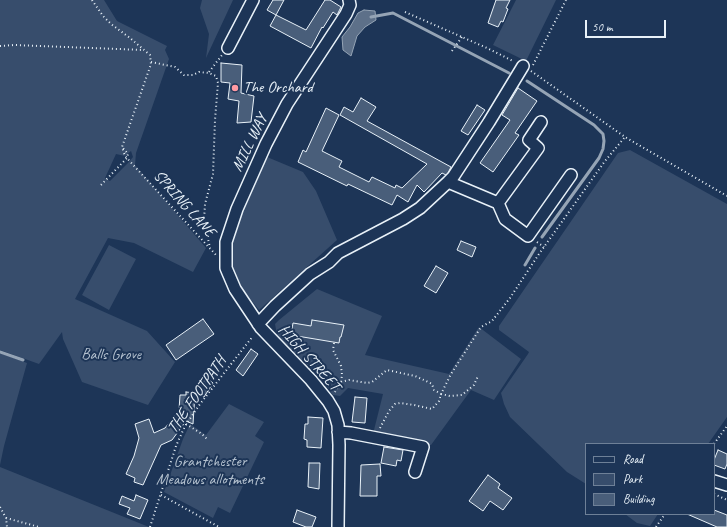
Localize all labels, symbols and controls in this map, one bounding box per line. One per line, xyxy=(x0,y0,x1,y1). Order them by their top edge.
scale bar xyxy=(587,12,668,38)
text: 50 m xyxy=(592,19,612,35)
place label: The Orchard xyxy=(243,78,313,98)
marker: The Orchard xyxy=(230,83,240,93)
street label: MILL WAY xyxy=(228,111,272,175)
street label: SPRING LANE xyxy=(149,167,219,241)
street label: HIGH STREET xyxy=(274,321,344,395)
park label: Balls Grove xyxy=(81,345,141,365)
street label: THE FOOTPATH xyxy=(163,353,231,437)
legend xyxy=(585,443,715,515)
text: Road xyxy=(623,451,643,467)
park label: Grantchester Meadows allotments xyxy=(156,452,264,490)
text: Park xyxy=(623,471,642,487)
text: Building xyxy=(623,491,655,507)

